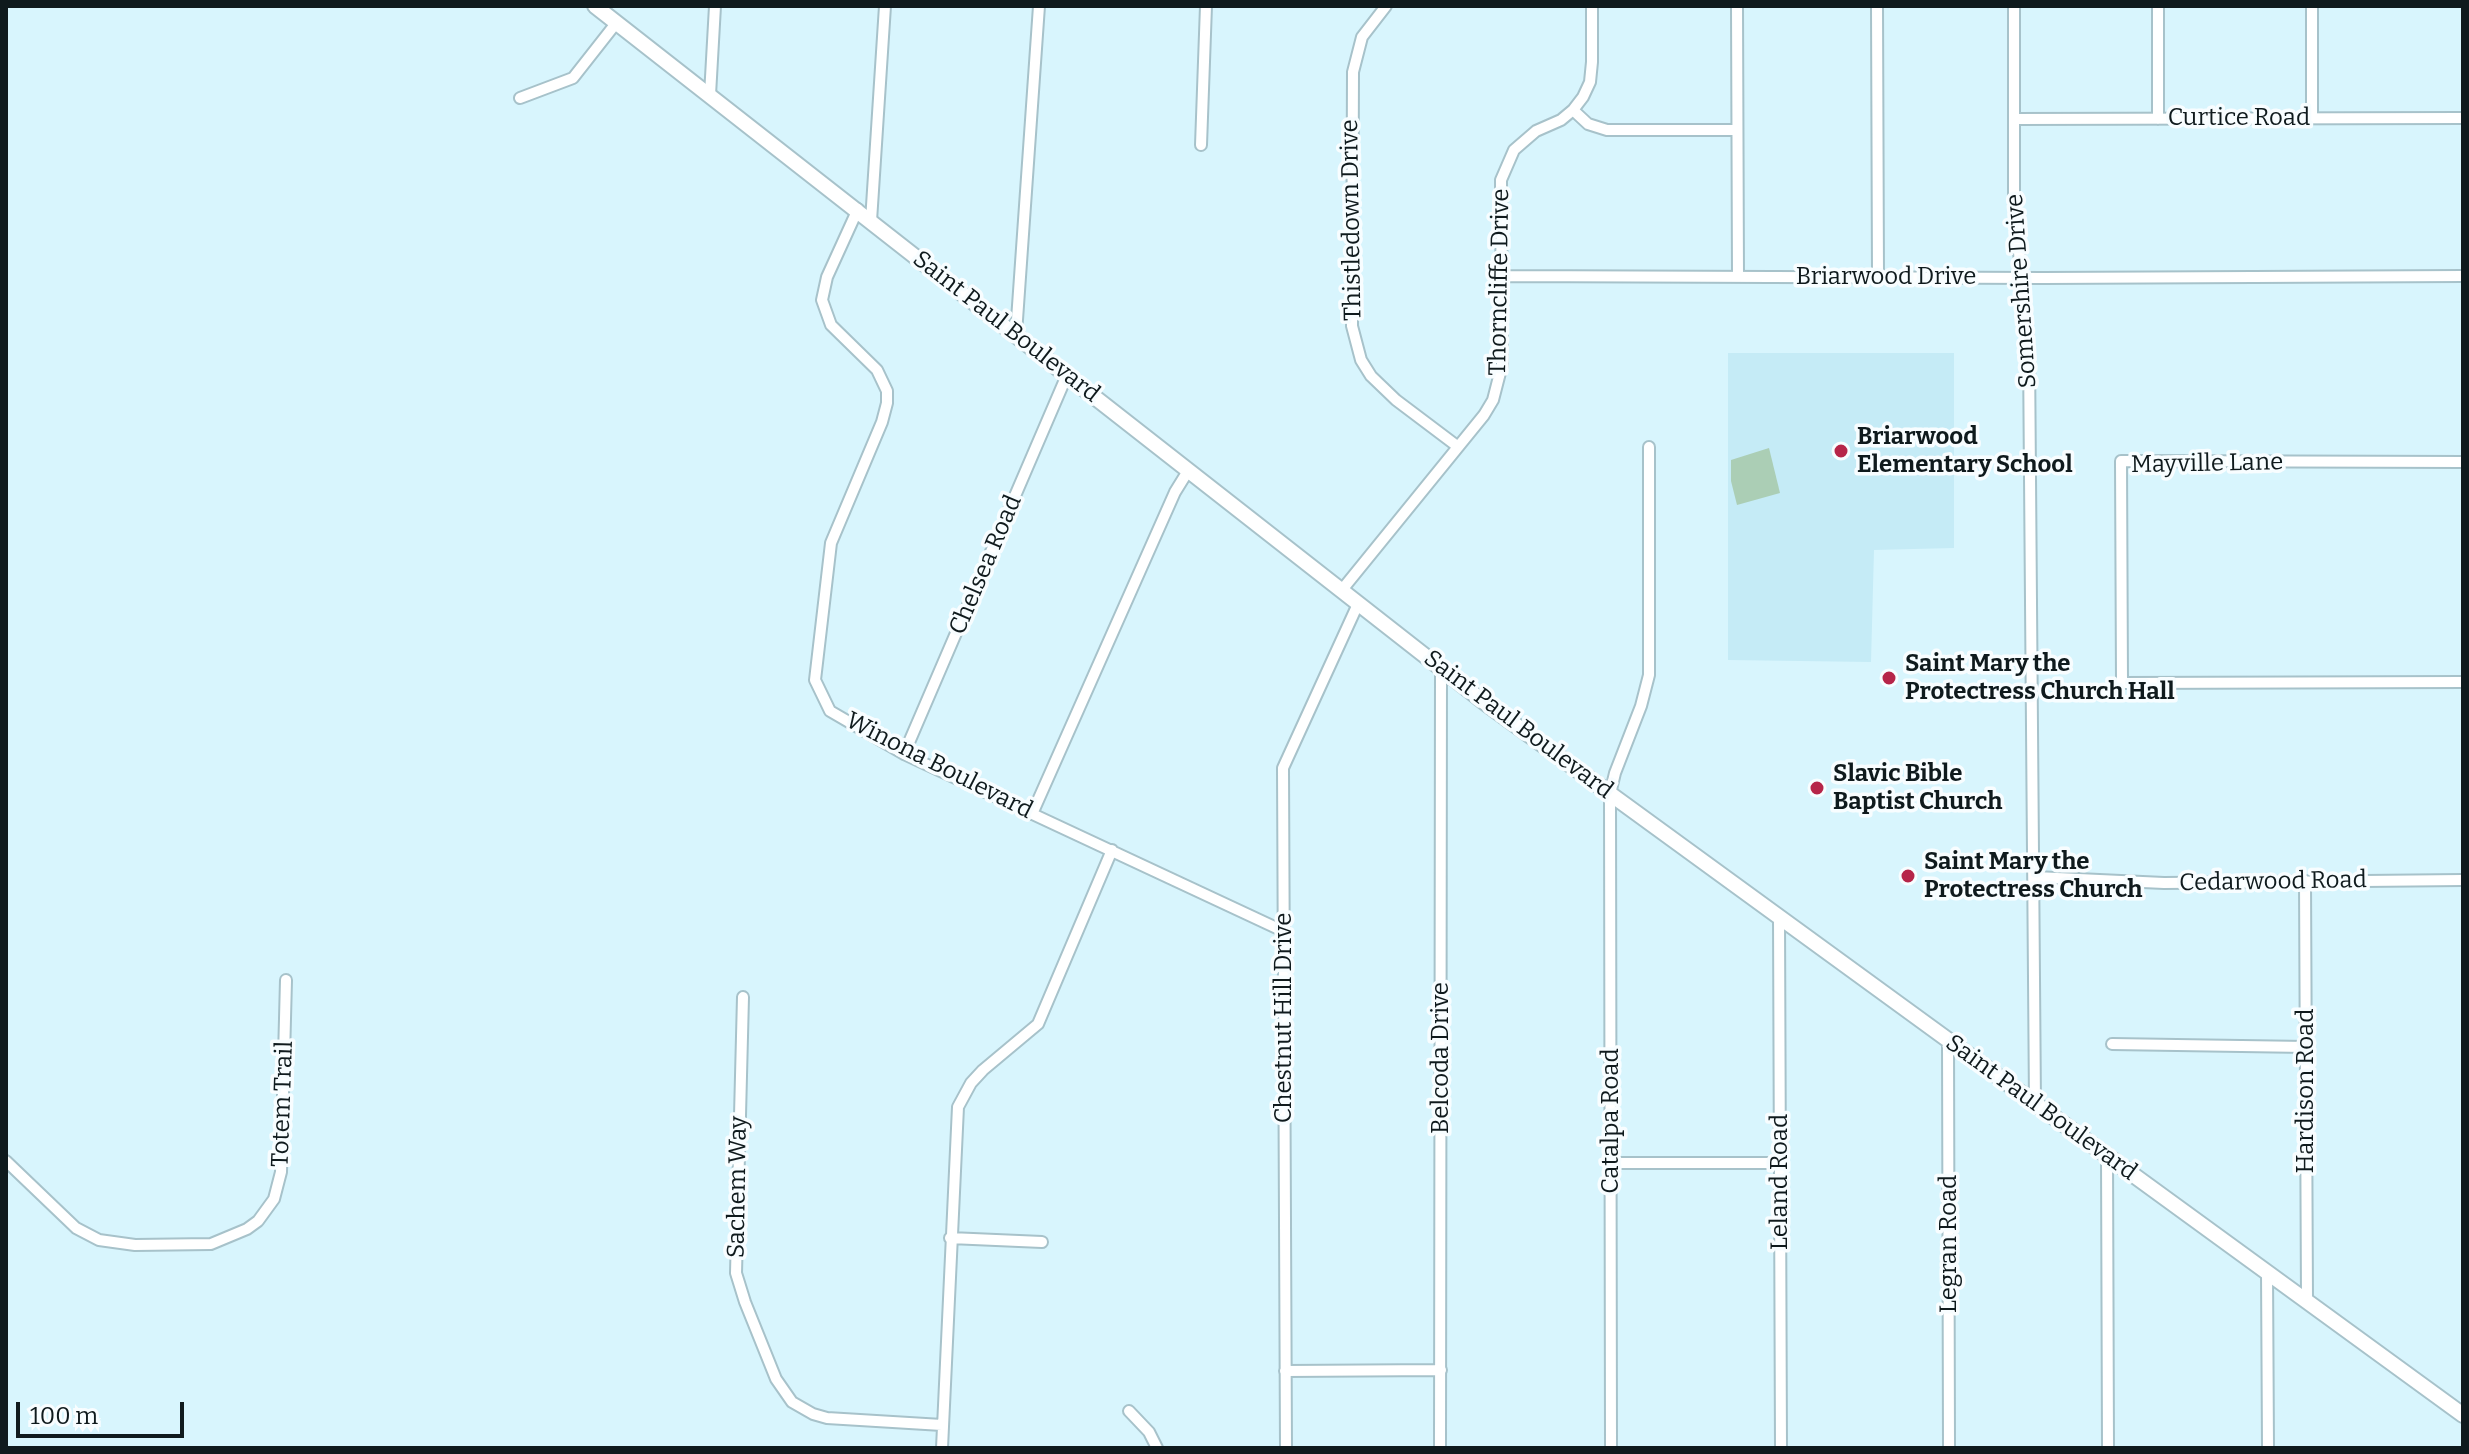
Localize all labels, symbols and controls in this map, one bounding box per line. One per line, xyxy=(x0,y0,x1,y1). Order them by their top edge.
street label: Curtice Road xyxy=(2168,104,2310,132)
street label: Thistledown Drive xyxy=(1336,119,1368,321)
street label: Thorncliffe Drive xyxy=(1484,188,1516,376)
street label: Somershire Drive xyxy=(2001,193,2043,389)
street label: Saint Paul Boulevard xyxy=(907,245,1105,409)
street label: Briarwood Drive xyxy=(1796,263,1976,291)
place label: Briarwood Elementary School xyxy=(1857,423,2073,479)
marker: Briarwood Elementary School xyxy=(1832,442,1850,460)
street label: Mayville Lane xyxy=(2131,448,2283,480)
street label: Chelsea Road xyxy=(944,491,1028,639)
street label: Saint Paul Boulevard xyxy=(1418,645,1618,805)
place label: Saint Mary the Protectress Church Hall xyxy=(1905,650,2175,706)
marker: Saint Mary the Protectress Church Hall xyxy=(1880,669,1898,687)
street label: Winona Boulevard xyxy=(841,706,1037,826)
place label: Slavic Bible Baptist Church xyxy=(1833,760,2002,816)
marker: Slavic Bible Baptist Church xyxy=(1808,779,1826,797)
place label: Saint Mary the Protectress Church xyxy=(1924,848,2142,904)
street label: Cedarwood Road xyxy=(2179,866,2367,898)
marker: Saint Mary the Protectress Church xyxy=(1899,867,1917,885)
street label: Chestnut Hill Drive xyxy=(1270,913,1298,1123)
street label: Belcoda Drive xyxy=(1427,982,1455,1134)
street label: Hardison Road xyxy=(2292,1009,2320,1173)
street label: Saint Paul Boulevard xyxy=(1940,1029,2142,1187)
street label: Totem Trail xyxy=(266,1040,300,1168)
street label: Catalpa Road xyxy=(1597,1048,1625,1194)
street label: Leland Road xyxy=(1766,1114,1794,1250)
street label: Sachem Way xyxy=(722,1116,754,1258)
street label: Legran Road xyxy=(1935,1175,1963,1313)
scale bar xyxy=(20,1386,188,1436)
text: 100 m xyxy=(30,1402,98,1430)

